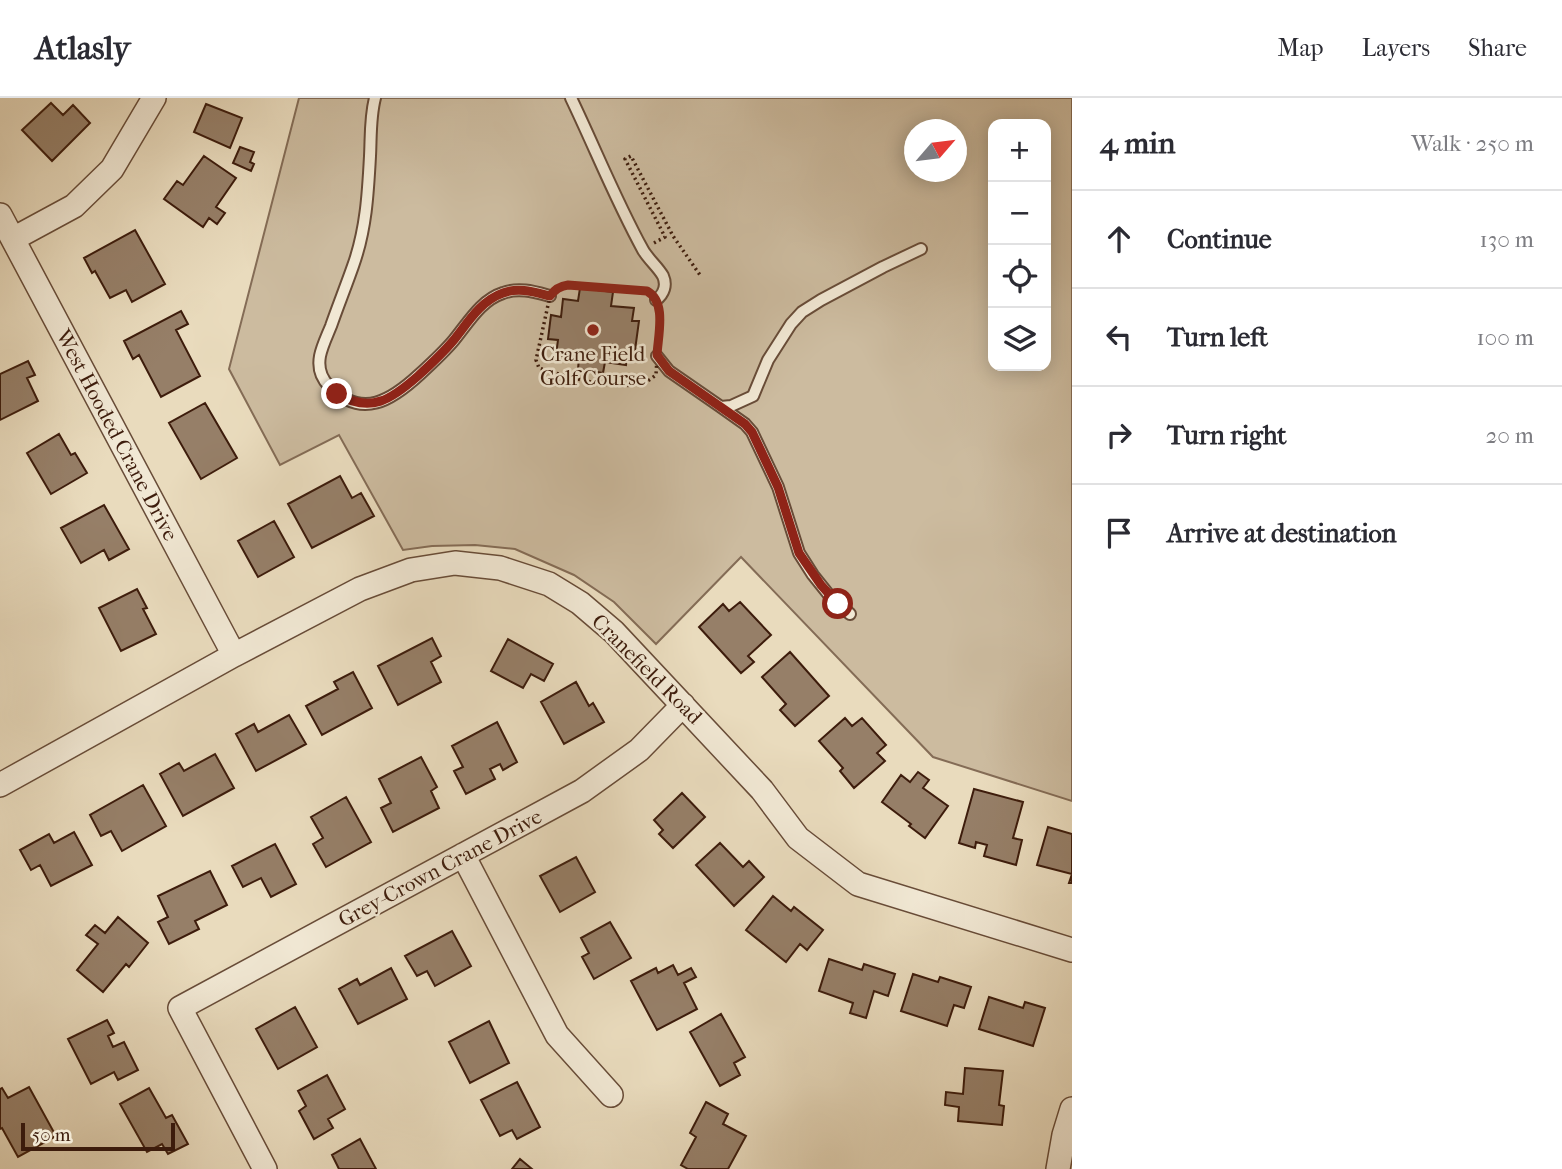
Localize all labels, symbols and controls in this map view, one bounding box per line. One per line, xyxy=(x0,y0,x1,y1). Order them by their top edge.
text: Atlasly xyxy=(35,29,130,68)
text: Map xyxy=(1278,34,1324,62)
text: Layers xyxy=(1362,34,1430,62)
text: Share xyxy=(1468,34,1527,62)
north arrow xyxy=(904,119,967,182)
map controls xyxy=(988,119,1051,371)
button: + xyxy=(988,119,1051,182)
text: 4 min xyxy=(1100,126,1175,161)
text: Walk · 250 m xyxy=(1411,130,1534,157)
button: − xyxy=(988,182,1051,245)
icon: ahead xyxy=(1100,220,1138,258)
text: Continue xyxy=(1167,224,1272,255)
text: 130 m xyxy=(1480,226,1534,253)
button: locate xyxy=(988,245,1051,308)
button: layers xyxy=(988,308,1051,371)
icon: left xyxy=(1100,318,1138,356)
marker: Crane Field Golf Course xyxy=(585,322,601,338)
text: Turn left xyxy=(1167,322,1268,353)
street label: West Hooded Crane Drive xyxy=(51,324,183,545)
text: 100 m xyxy=(1476,324,1534,351)
place label: Crane Field Golf Course xyxy=(540,342,646,390)
route end xyxy=(321,378,352,409)
icon: right xyxy=(1100,416,1138,454)
text: Turn right xyxy=(1167,420,1287,451)
text: 20 m xyxy=(1485,422,1534,449)
icon: arrive xyxy=(1100,514,1138,552)
text: Arrive at destination xyxy=(1167,518,1397,549)
route start xyxy=(822,588,853,619)
street label: Cranefield Road xyxy=(587,609,707,729)
street label: Grey-Crown Crane Drive xyxy=(334,804,546,932)
scale bar xyxy=(21,1120,175,1152)
text: 50 m xyxy=(32,1124,71,1146)

